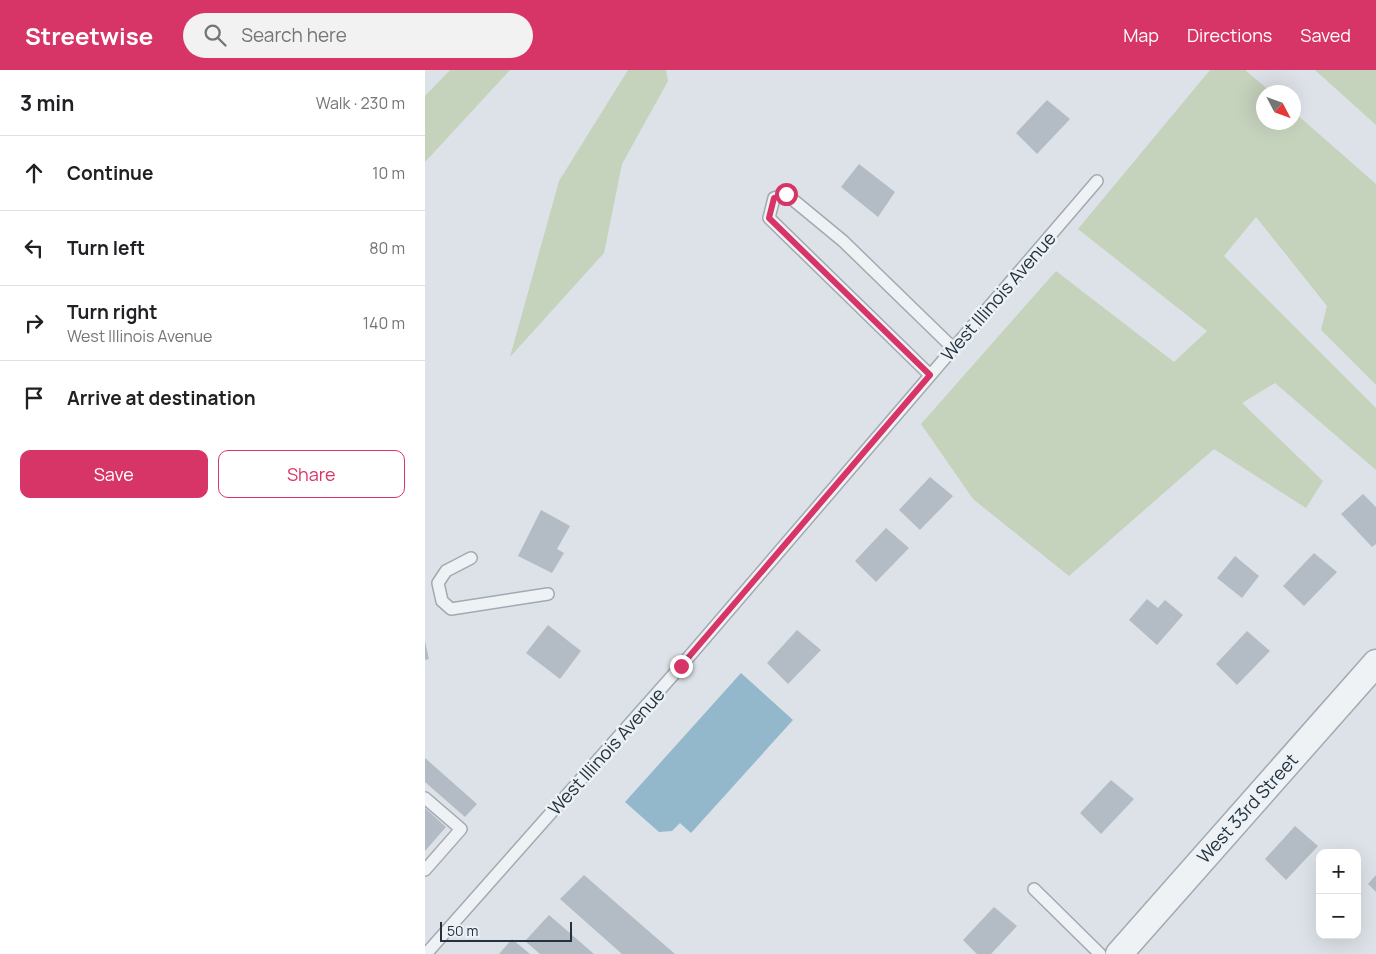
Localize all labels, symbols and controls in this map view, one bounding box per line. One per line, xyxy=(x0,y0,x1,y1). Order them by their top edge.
search box xyxy=(183,13,533,58)
text: Streetwise xyxy=(25,19,153,52)
icon: search xyxy=(201,21,229,49)
text: Search here xyxy=(241,22,347,48)
text: Map xyxy=(1123,23,1159,47)
text: Directions xyxy=(1187,23,1272,47)
text: Saved xyxy=(1300,23,1351,47)
north arrow xyxy=(1256,85,1301,130)
text: 3 min xyxy=(20,89,74,117)
text: Walk · 230 m xyxy=(316,92,405,114)
icon: ahead xyxy=(20,159,48,187)
text: Continue xyxy=(67,160,153,186)
text: 10 m xyxy=(372,162,405,184)
route start xyxy=(775,183,798,206)
street label: West Illinois Avenue xyxy=(935,226,1061,366)
icon: left xyxy=(20,234,48,262)
text: Turn left xyxy=(67,235,145,261)
text: 80 m xyxy=(369,237,405,259)
text: Turn right xyxy=(67,299,157,325)
icon: right xyxy=(20,309,48,337)
text: 140 m xyxy=(363,312,405,334)
text: West Illinois Avenue xyxy=(67,325,212,347)
icon: arrive xyxy=(20,384,48,412)
text: Arrive at destination xyxy=(67,385,256,411)
button: Save xyxy=(20,450,208,498)
button: Share xyxy=(218,450,405,498)
route end xyxy=(670,655,693,678)
street label: West Illinois Avenue xyxy=(542,682,670,820)
street label: West 33rd Street xyxy=(1191,748,1303,868)
map controls xyxy=(1316,849,1361,939)
button: + xyxy=(1316,849,1361,894)
button: − xyxy=(1316,894,1361,939)
scale bar xyxy=(440,919,573,942)
text: 50 m xyxy=(447,921,478,940)

